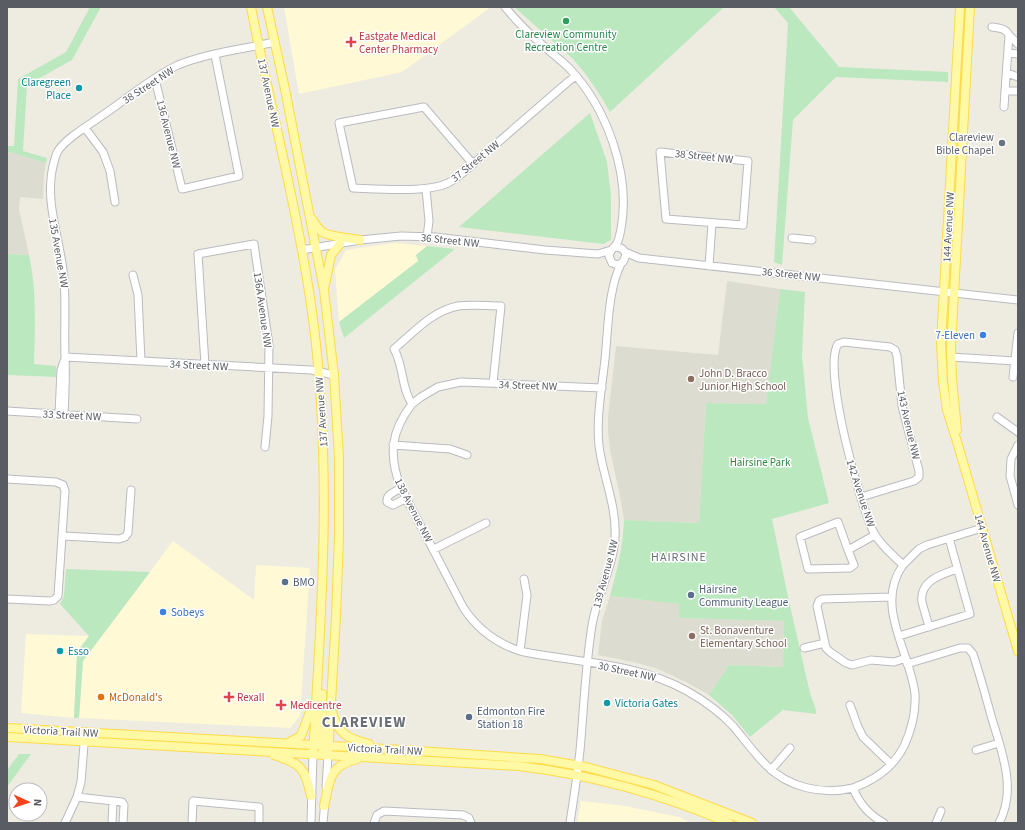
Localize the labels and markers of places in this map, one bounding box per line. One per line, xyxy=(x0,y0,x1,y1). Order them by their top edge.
marker: Clareview Community Recreation Centre xyxy=(561,16,571,26)
place label: Clareview Community Recreation Centre xyxy=(515,27,617,55)
place label: Eastgate Medical Center Pharmacy xyxy=(359,29,438,57)
marker: Eastgate Medical Center Pharmacy xyxy=(346,37,356,47)
place label: Claregreen Place xyxy=(21,75,72,103)
marker: Claregreen Place xyxy=(74,83,84,93)
place label: Clareview Bible Chapel xyxy=(936,130,994,158)
marker: Clareview Bible Chapel xyxy=(997,138,1007,148)
place label: 7-Eleven xyxy=(935,328,975,343)
marker: 7-Eleven xyxy=(978,330,988,340)
place label: John D. Bracco Junior High School xyxy=(699,366,786,394)
marker: John D. Bracco Junior High School xyxy=(686,374,696,384)
place label: BMO xyxy=(293,575,315,590)
marker: BMO xyxy=(280,577,290,587)
place label: Hairsine Community League xyxy=(699,582,789,610)
marker: Hairsine Community League xyxy=(686,590,696,600)
place label: Sobeys xyxy=(171,605,205,620)
marker: Sobeys xyxy=(158,607,168,617)
place label: St. Bonaventure Elementary School xyxy=(700,623,787,651)
marker: St. Bonaventure Elementary School xyxy=(687,631,697,641)
place label: Esso xyxy=(68,644,89,659)
marker: Esso xyxy=(55,646,65,656)
place label: McDonald's xyxy=(109,690,163,705)
place label: Rexall xyxy=(237,690,265,705)
marker: McDonald's xyxy=(96,692,106,702)
marker: Rexall xyxy=(224,692,234,702)
place label: Victoria Gates xyxy=(615,696,678,711)
place label: Medicentre xyxy=(290,698,342,713)
marker: Victoria Gates xyxy=(602,698,612,708)
marker: Medicentre xyxy=(275,699,287,711)
place label: Edmonton Fire Station 18 xyxy=(477,704,545,732)
marker: Edmonton Fire Station 18 xyxy=(464,712,474,722)

